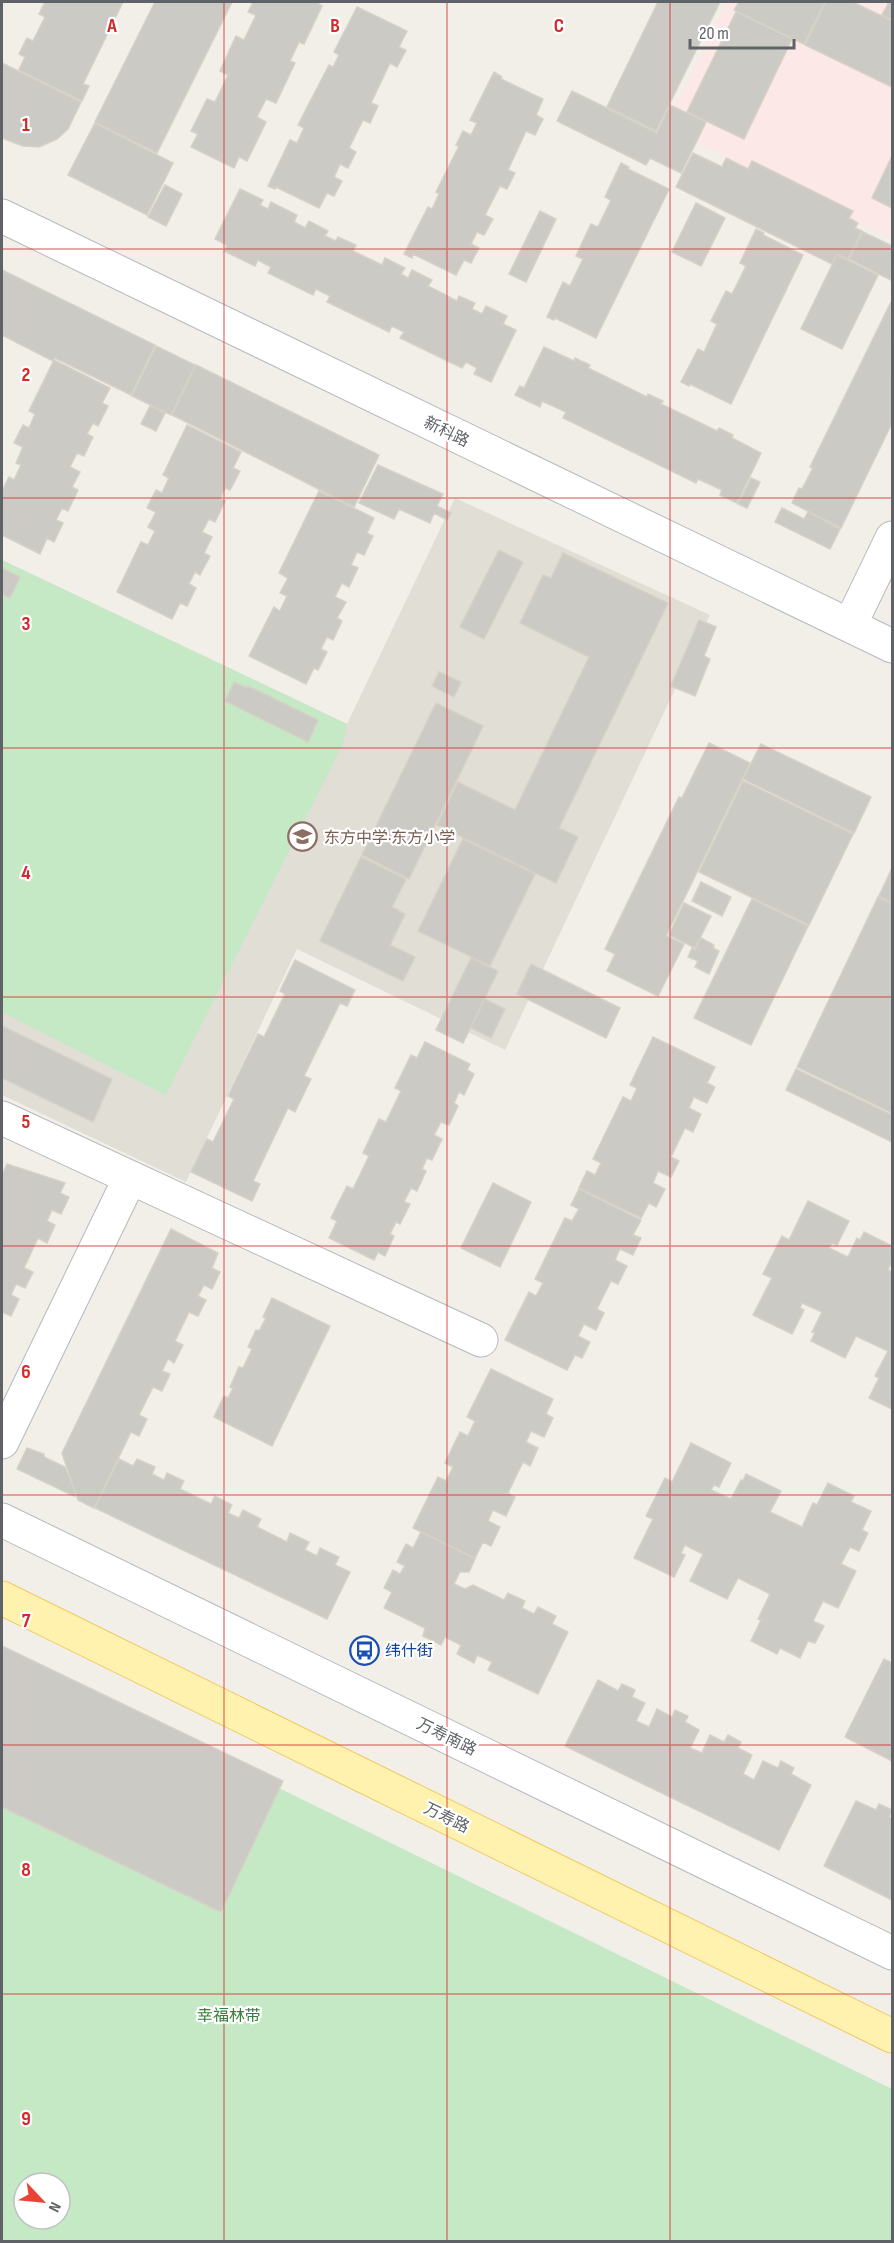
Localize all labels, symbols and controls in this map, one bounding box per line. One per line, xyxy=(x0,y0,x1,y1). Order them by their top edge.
scale bar xyxy=(690,12,794,50)
text: A xyxy=(106,14,117,38)
text: B xyxy=(330,14,340,38)
text: C xyxy=(554,14,564,38)
text: 20 m xyxy=(699,23,729,44)
text: 1 xyxy=(22,113,30,137)
text: 2 xyxy=(22,363,30,387)
street label: 新科路 xyxy=(421,413,472,451)
text: 3 xyxy=(22,612,31,636)
school or university icon: 东方中学·东方小学 xyxy=(287,821,319,853)
place label: 东方中学·东方小学 xyxy=(324,829,455,848)
text: 4 xyxy=(21,861,31,885)
text: 5 xyxy=(22,1110,31,1134)
text: 6 xyxy=(21,1360,31,1384)
text: 7 xyxy=(22,1609,31,1633)
bus stop icon: 纬什街 xyxy=(348,1634,380,1666)
place label: 纬什街 xyxy=(385,1642,433,1661)
street label: 万寿南路 xyxy=(413,1715,479,1760)
street label: 万寿路 xyxy=(421,1799,472,1837)
text: 8 xyxy=(21,1858,31,1882)
park label: 幸福林带 xyxy=(197,2007,261,2026)
text: 9 xyxy=(21,2107,31,2131)
north arrow xyxy=(12,2171,72,2231)
text: N xyxy=(44,2199,65,2215)

